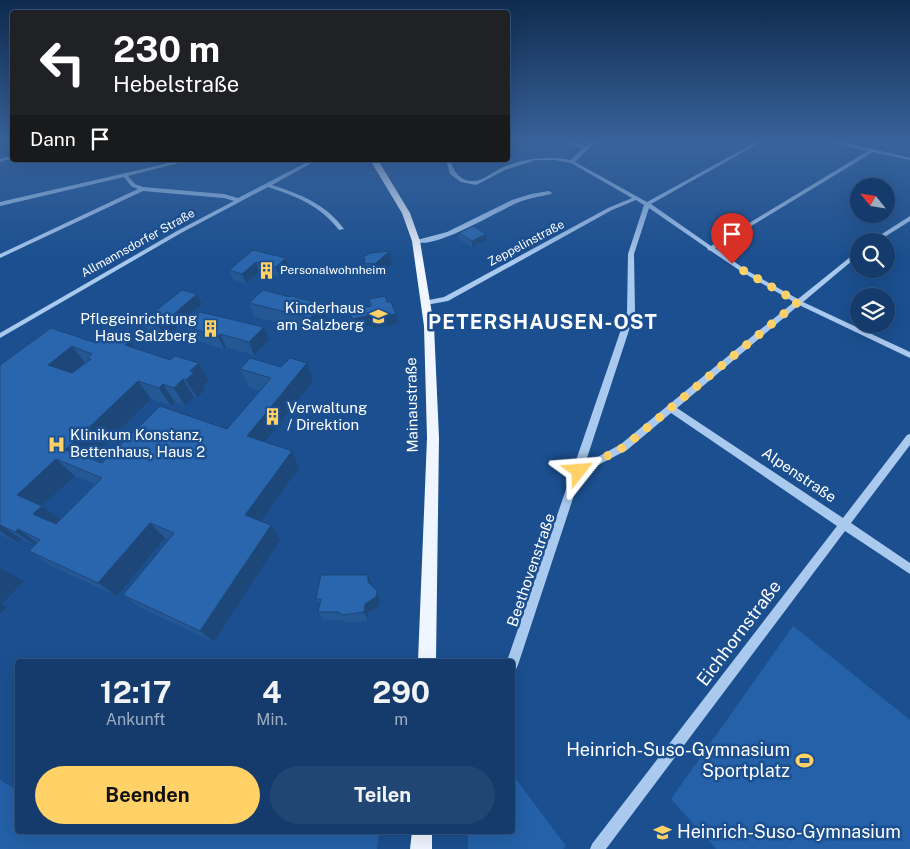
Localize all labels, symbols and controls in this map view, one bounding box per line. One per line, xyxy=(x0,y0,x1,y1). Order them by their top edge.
text: 230 m xyxy=(113,29,220,70)
icon: left xyxy=(30,30,95,95)
text: Hebelstraße xyxy=(113,71,239,97)
icon: arrive xyxy=(86,125,114,153)
text: Dann xyxy=(30,128,76,150)
north arrow xyxy=(850,178,895,222)
map controls xyxy=(850,178,895,333)
street label: Allmannsdorfer Straße xyxy=(79,206,197,280)
pin xyxy=(711,213,753,264)
street label: Zeppelinstraße xyxy=(485,217,567,269)
icon: arrive xyxy=(718,220,746,248)
button: search xyxy=(850,233,895,278)
building icon: Personalwohnheim xyxy=(256,260,276,280)
place label: Personalwohnheim xyxy=(280,263,386,277)
button: layers xyxy=(850,288,895,333)
place label: Kinderhaus am Salzberg xyxy=(277,299,364,333)
school or university icon: Kinderhaus am Salzberg xyxy=(368,307,388,327)
place label: Pflegeinrichtung Haus Salzberg xyxy=(80,310,197,344)
district label: PETERSHAUSEN-OST xyxy=(428,310,658,334)
building icon: Pflegeinrichtung Haus Salzberg xyxy=(201,318,221,338)
street label: Mainaustraße xyxy=(402,357,421,453)
place label: Verwaltung / Direktion xyxy=(287,399,367,433)
building icon: Verwaltung / Direktion xyxy=(263,407,283,427)
place label: Klinikum Konstanz, Bettenhaus, Haus 2 xyxy=(70,426,205,460)
hospital icon: Klinikum Konstanz, Bettenhaus, Haus 2 xyxy=(46,434,66,454)
position arrow xyxy=(552,444,604,496)
street label: Alpenstraße xyxy=(759,444,840,506)
street label: Beethovenstraße xyxy=(503,511,558,629)
street label: Eichhornstraße xyxy=(692,576,785,690)
text: 12:17 xyxy=(100,674,171,710)
text: 4 xyxy=(262,674,282,710)
text: 290 xyxy=(372,674,430,710)
text: Ankunft xyxy=(106,710,166,729)
text: Min. xyxy=(256,710,287,729)
text: m xyxy=(394,710,408,729)
place label: Heinrich-Suso-Gymnasium Sportplatz xyxy=(566,739,790,781)
sports icon: Heinrich-Suso-Gymnasium Sportplatz xyxy=(794,750,814,770)
button: Beenden xyxy=(35,766,260,824)
button: Teilen xyxy=(270,766,495,824)
place label: Heinrich-Suso-Gymnasium xyxy=(677,821,901,842)
school or university icon: Heinrich-Suso-Gymnasium xyxy=(653,822,673,842)

